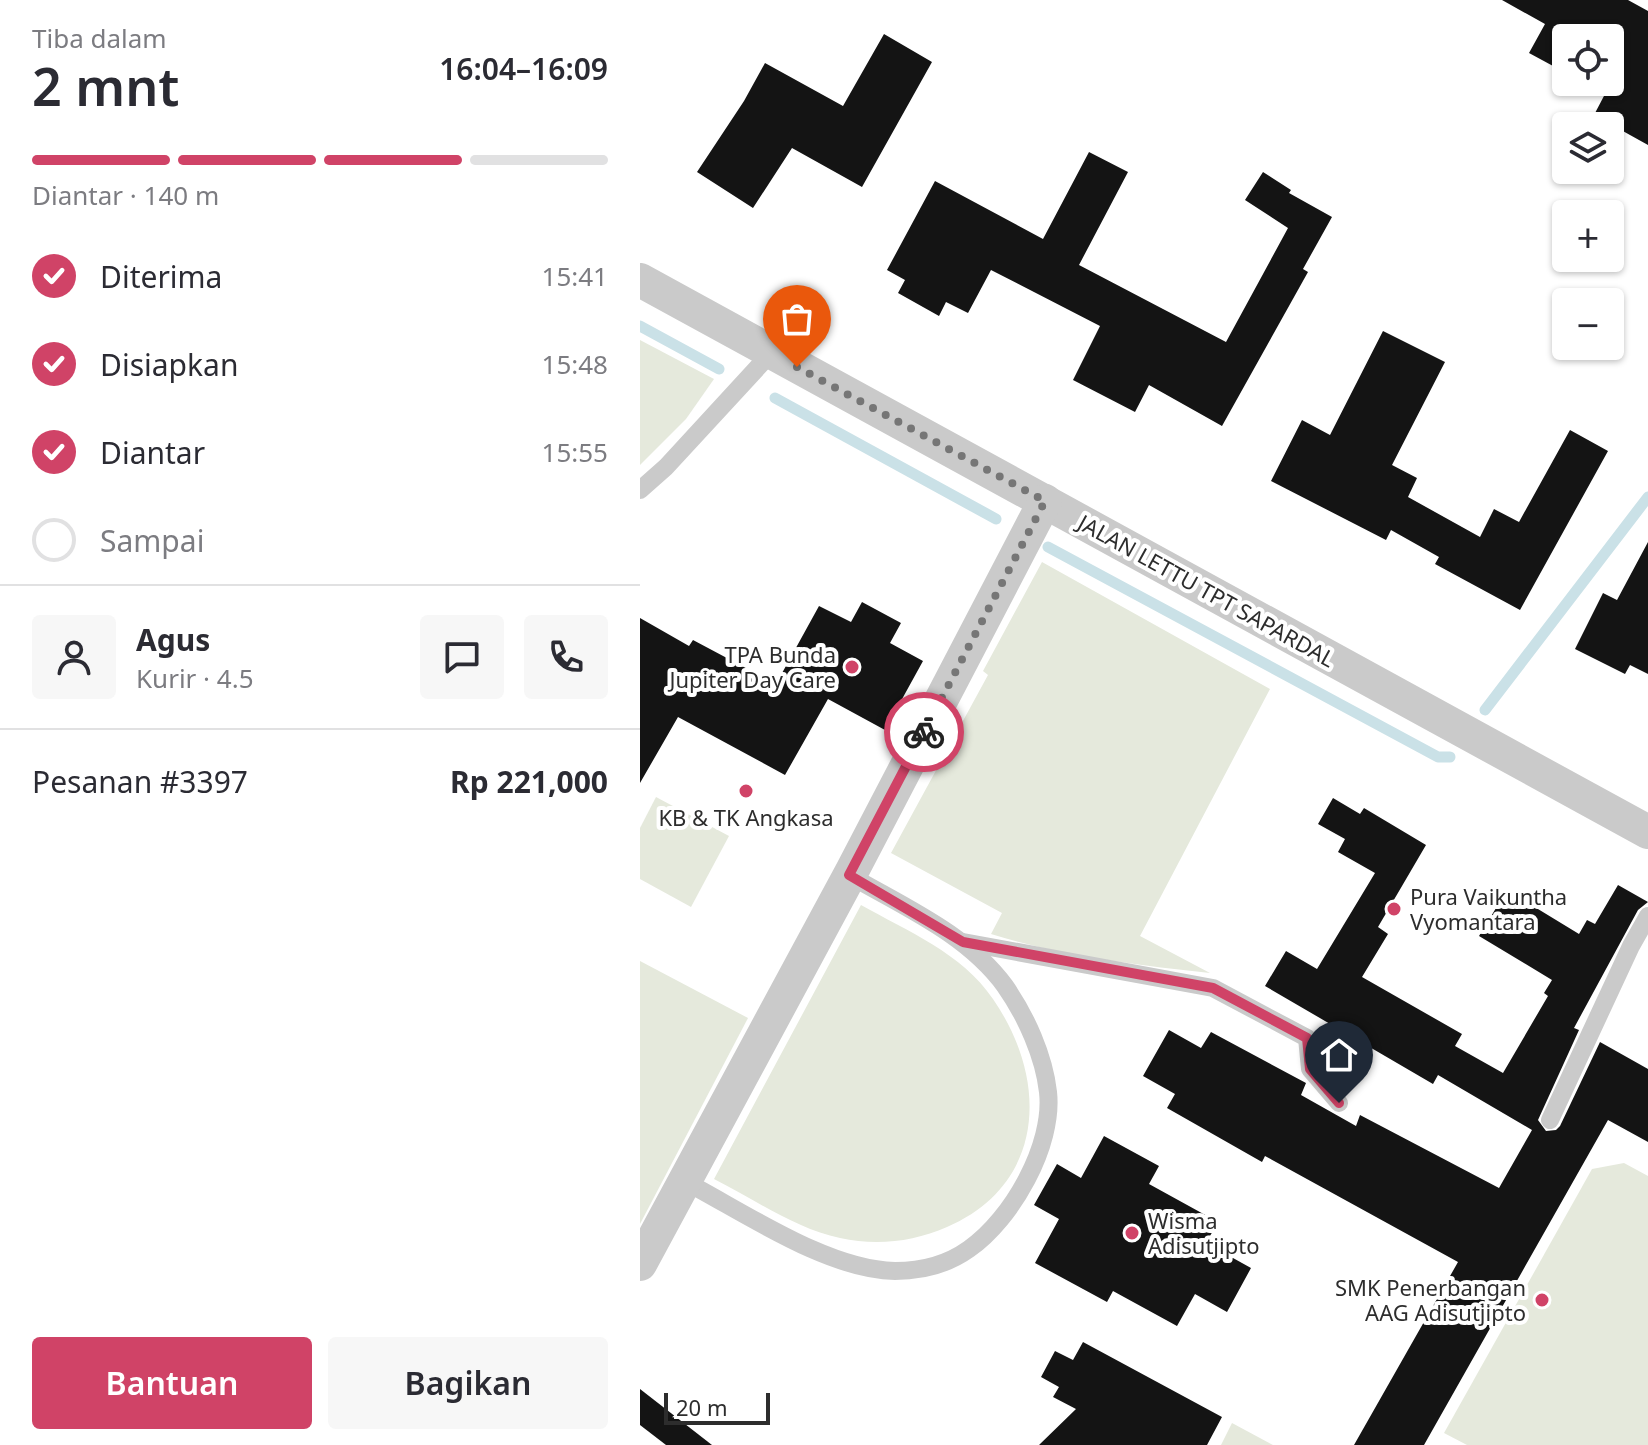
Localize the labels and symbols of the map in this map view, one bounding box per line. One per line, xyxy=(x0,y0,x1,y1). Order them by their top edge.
pin xyxy=(763,285,831,367)
street label: JALAN LETTU TPT SAPARDAL xyxy=(1071,506,1341,673)
place label: TPA Bunda Jupiter Day Care xyxy=(667,639,836,694)
marker: TPA Bunda Jupiter Day Care xyxy=(843,658,861,676)
courier xyxy=(884,692,964,772)
marker: KB & TK Angkasa xyxy=(737,782,755,800)
place label: KB & TK Angkasa xyxy=(658,802,834,832)
place label: Pura Vaikuntha Vyomantara xyxy=(1410,881,1567,936)
marker: Pura Vaikuntha Vyomantara xyxy=(1385,900,1403,918)
pin xyxy=(1305,1021,1373,1103)
place label: Wisma Adisutjipto xyxy=(1148,1205,1259,1260)
marker: Wisma Adisutjipto xyxy=(1123,1224,1141,1242)
place label: SMK Penerbangan AAG Adisutjipto xyxy=(1335,1272,1526,1327)
marker: SMK Penerbangan AAG Adisutjipto xyxy=(1533,1291,1551,1309)
scale bar xyxy=(664,1389,770,1425)

